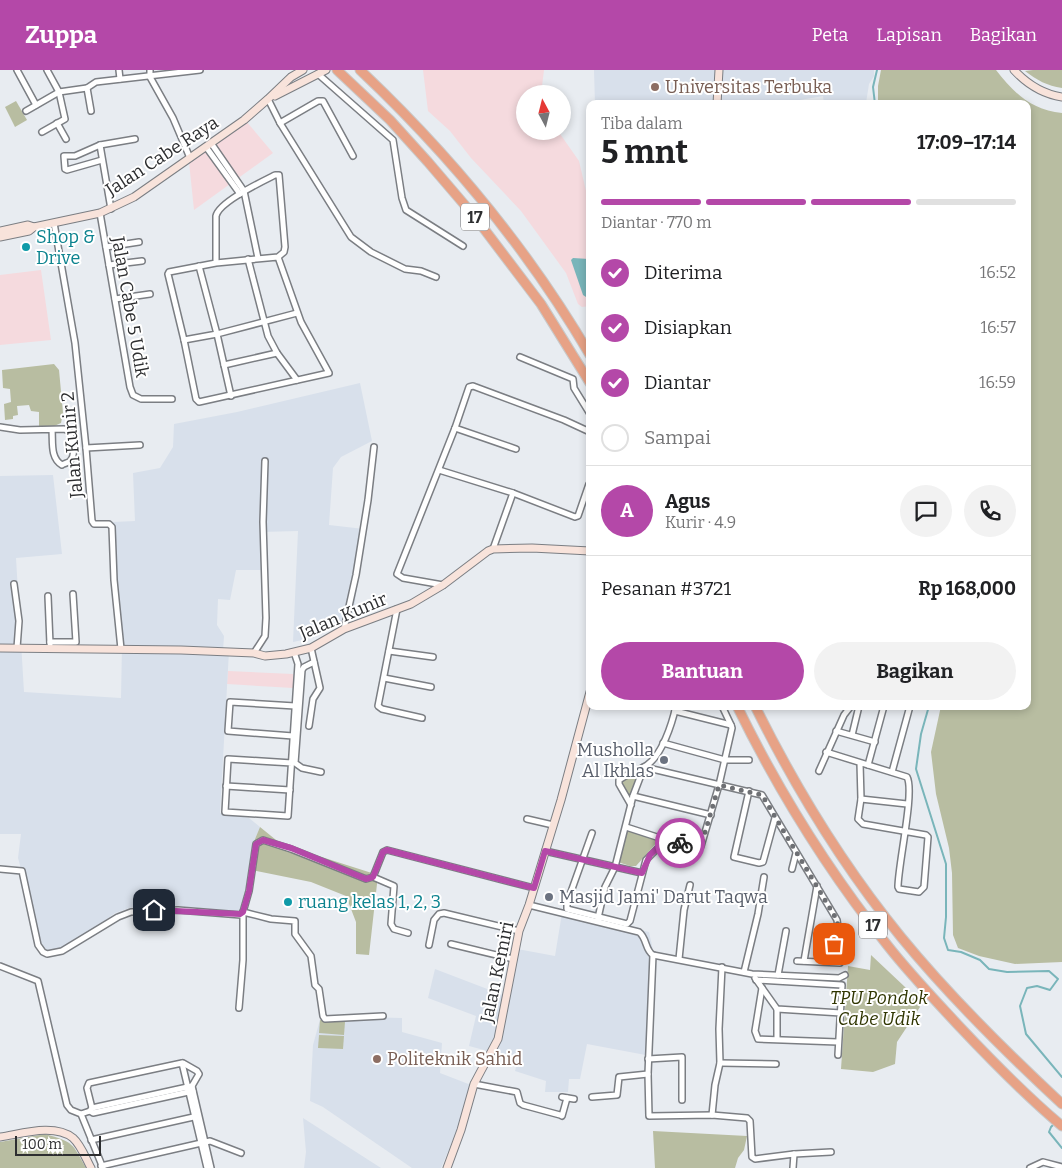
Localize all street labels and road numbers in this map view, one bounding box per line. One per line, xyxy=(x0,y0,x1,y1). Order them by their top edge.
street label: Jalan Cabe Raya xyxy=(101,111,223,201)
road number: 17 xyxy=(461,204,489,230)
street label: Jalan Cabe 5 Udik xyxy=(107,234,153,380)
street label: Jalan Kunir 2 xyxy=(56,391,88,500)
street label: Jalan Kunir xyxy=(295,588,390,645)
road number: 17 xyxy=(859,912,887,938)
street label: Jalan Kemiri xyxy=(475,920,518,1025)

